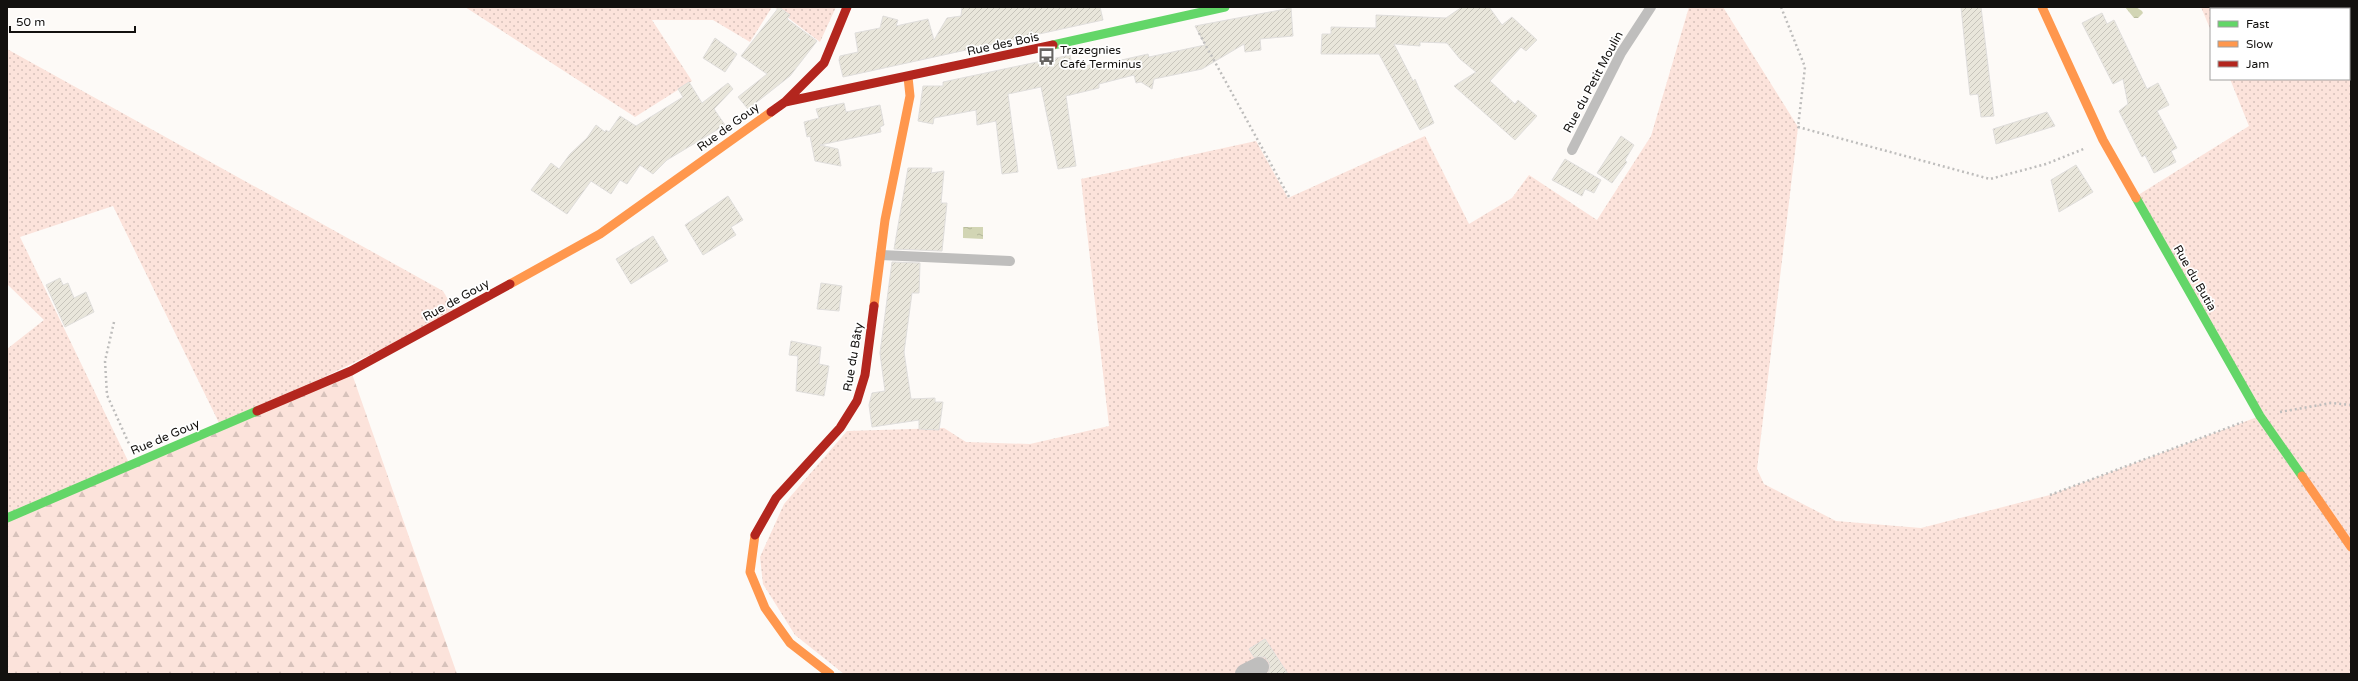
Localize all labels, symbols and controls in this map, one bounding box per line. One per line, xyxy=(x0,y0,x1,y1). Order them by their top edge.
scale bar xyxy=(10,8,135,34)
legend xyxy=(2210,8,2350,80)
text: 50 m xyxy=(16,15,45,29)
text: Fast xyxy=(2246,17,2270,31)
street label: Rue des Bois xyxy=(966,29,1041,58)
street label: Rue du Petit Moulin xyxy=(1560,29,1626,135)
text: Slow xyxy=(2246,37,2273,51)
place label: Trazegnies Café Terminus xyxy=(1060,43,1142,71)
bus stop icon: Trazegnies Café Terminus xyxy=(1037,47,1057,67)
text: Jam xyxy=(2246,57,2269,71)
street label: Rue de Gouy xyxy=(694,99,762,154)
street label: Rue du Butia xyxy=(2171,243,2219,313)
street label: Rue de Gouy xyxy=(421,276,492,324)
street label: Rue du Bâty xyxy=(840,321,866,393)
street label: Rue de Gouy xyxy=(128,416,202,458)

